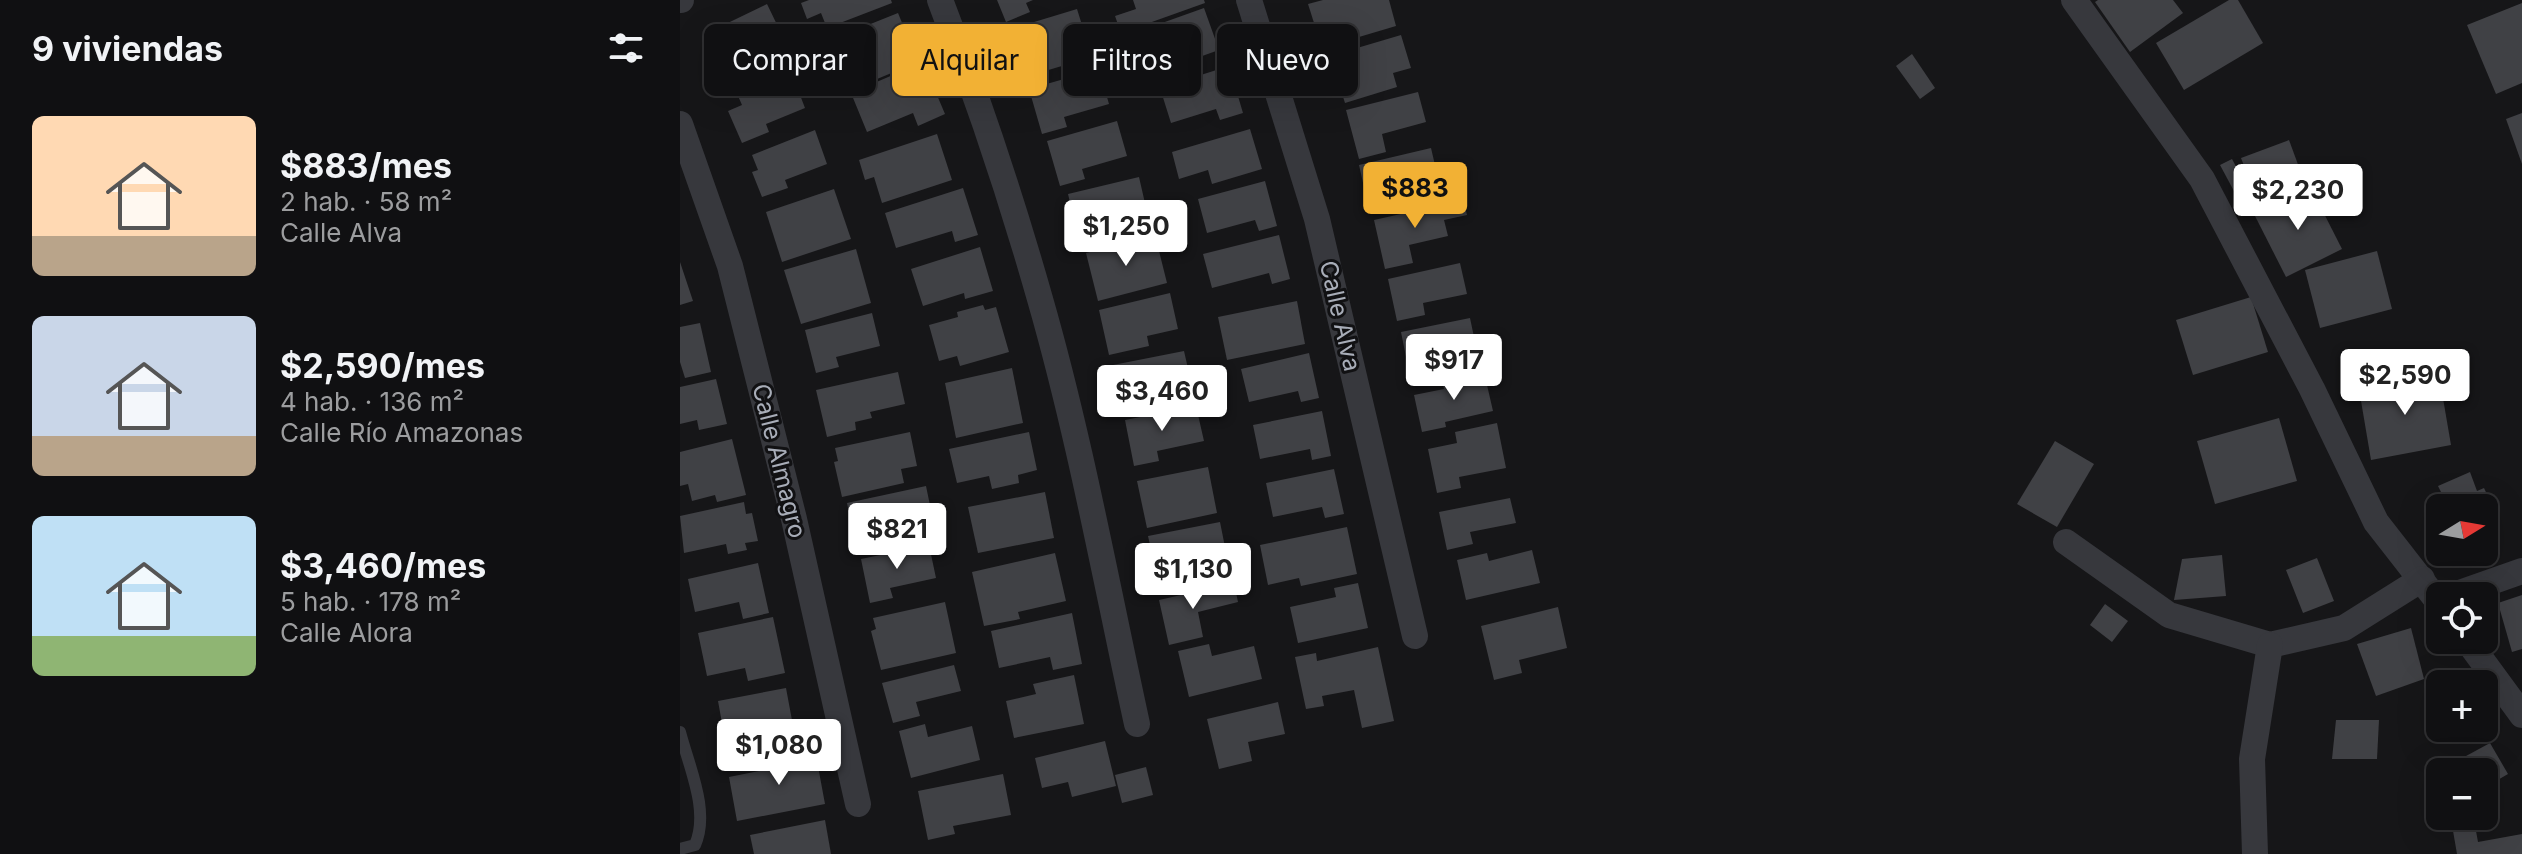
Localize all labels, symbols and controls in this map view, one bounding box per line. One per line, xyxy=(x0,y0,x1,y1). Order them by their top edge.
chip: Comprar xyxy=(704,24,876,96)
chip: Alquilar xyxy=(892,24,1047,96)
chip: Filtros xyxy=(1063,24,1201,96)
chip: Nuevo xyxy=(1217,24,1358,96)
icon: filters xyxy=(604,26,648,70)
text: 9 viviendas xyxy=(32,28,223,69)
text: $883/mes xyxy=(280,145,452,186)
icon: home xyxy=(96,148,192,244)
pin: $883 xyxy=(1368,162,1462,230)
pin: $2,230 xyxy=(2233,164,2363,232)
text: $883 xyxy=(1381,172,1449,203)
text: $2,230 xyxy=(2252,174,2344,205)
text: 2 hab. · 58 m² xyxy=(280,186,452,217)
pin: $1,250 xyxy=(1061,200,1191,268)
text: $1,250 xyxy=(1082,210,1170,241)
text: Calle Alva xyxy=(280,217,402,248)
street label: Calle Alva xyxy=(1314,258,1367,374)
pin: $917 xyxy=(1407,334,1501,402)
text: $917 xyxy=(1424,344,1484,375)
text: $2,590/mes xyxy=(280,345,485,386)
icon: home xyxy=(96,348,192,444)
pin: $2,590 xyxy=(2340,349,2470,417)
text: $2,590 xyxy=(2359,359,2451,390)
pin: $3,460 xyxy=(1097,365,1227,433)
text: $3,460 xyxy=(1115,375,1209,406)
street label: Calle Almagro xyxy=(746,381,813,541)
text: 4 hab. · 136 m² xyxy=(280,386,464,417)
text: Calle Río Amazonas xyxy=(280,417,523,448)
north arrow xyxy=(2426,494,2498,566)
map controls xyxy=(2426,494,2498,830)
pin: $821 xyxy=(850,503,944,571)
text: $821 xyxy=(866,513,928,544)
pin: $1,130 xyxy=(1128,543,1258,611)
text: $3,460/mes xyxy=(280,545,486,586)
icon: home xyxy=(96,548,192,644)
text: $1,130 xyxy=(1153,553,1233,584)
button: locate xyxy=(2426,582,2498,654)
text: 5 hab. · 178 m² xyxy=(280,586,461,617)
text: Calle Alora xyxy=(280,617,413,648)
button: + xyxy=(2426,670,2498,742)
pin: $1,080 xyxy=(714,719,844,787)
text: $1,080 xyxy=(735,729,823,760)
button: − xyxy=(2426,758,2498,830)

